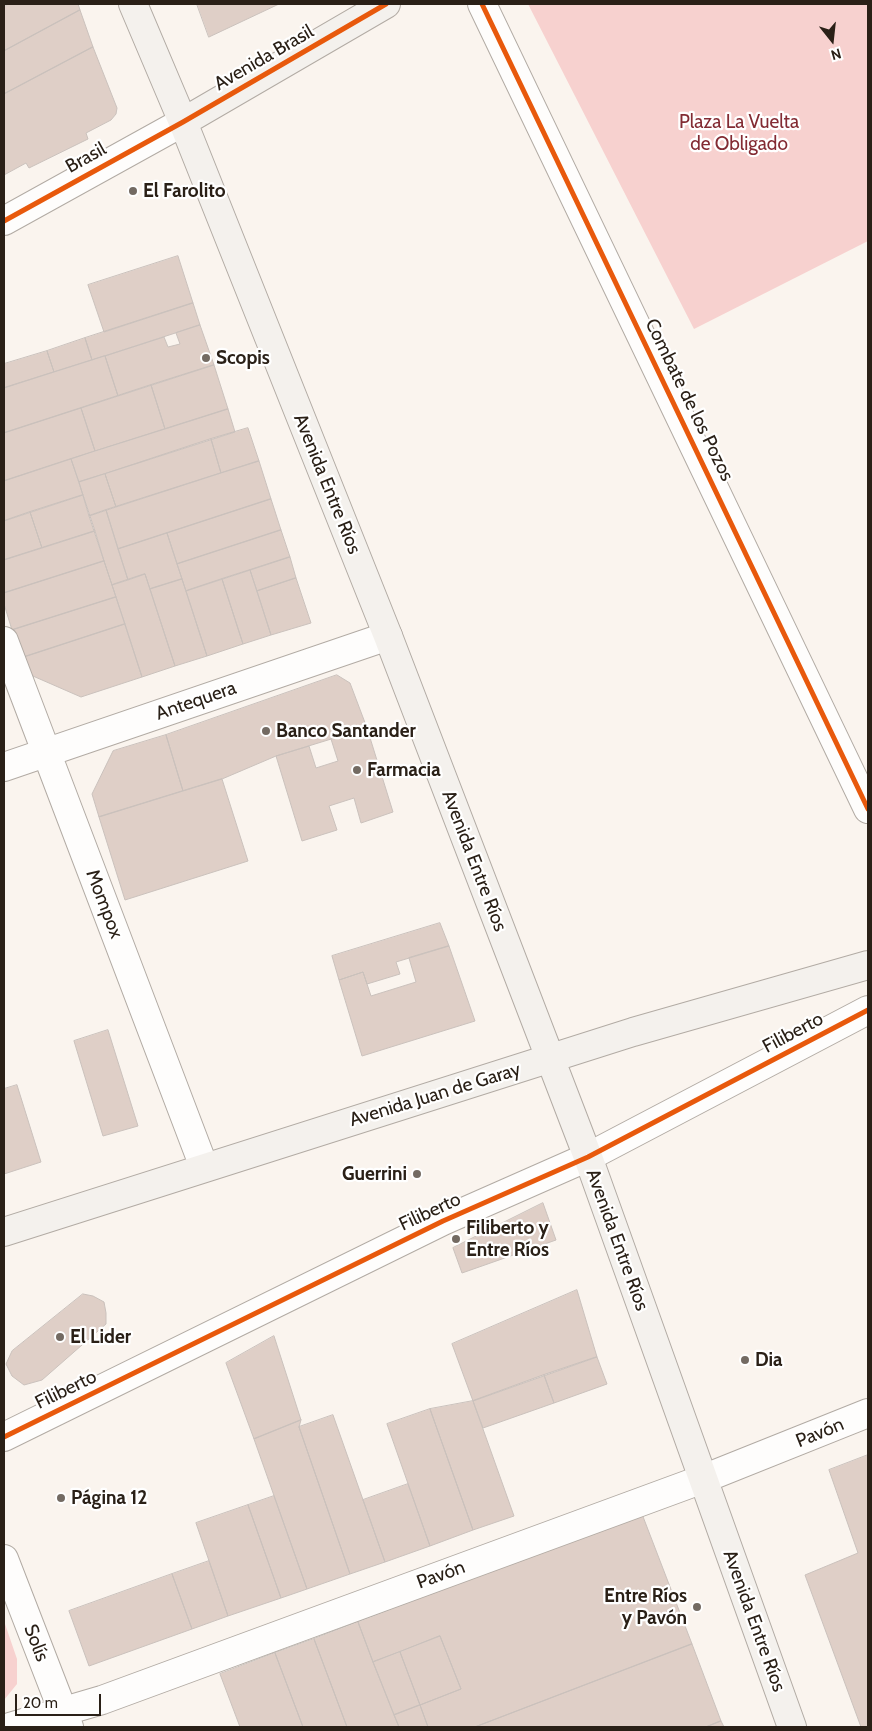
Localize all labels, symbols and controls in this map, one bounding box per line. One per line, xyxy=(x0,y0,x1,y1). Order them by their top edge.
north arrow xyxy=(807,15,857,65)
street label: Avenida Brasil xyxy=(210,20,318,96)
text: N xyxy=(829,44,843,64)
park label: Plaza La Vuelta de Obligado xyxy=(679,111,799,155)
street label: Brasil xyxy=(62,138,110,178)
place label: El Farolito xyxy=(143,180,226,202)
marker: El Farolito xyxy=(127,185,139,197)
street label: Combate de los Pozos xyxy=(640,315,738,485)
place label: Scopis xyxy=(216,347,270,369)
marker: Scopis xyxy=(200,352,212,364)
street label: Avenida Entre Ríos xyxy=(288,411,366,557)
street label: Antequera xyxy=(153,677,239,725)
place label: Banco Santander xyxy=(276,720,416,742)
marker: Banco Santander xyxy=(260,725,272,737)
place label: Farmacia xyxy=(367,759,441,781)
marker: Farmacia xyxy=(351,764,363,776)
street label: Avenida Entre Ríos xyxy=(437,787,511,935)
street label: Mompox xyxy=(80,866,128,942)
street label: Filiberto xyxy=(759,1008,827,1058)
street label: Avenida Juan de Garay xyxy=(347,1058,523,1132)
place label: Guerrini xyxy=(342,1163,407,1185)
street label: Avenida Entre Ríos xyxy=(581,1166,653,1314)
marker: Guerrini xyxy=(411,1168,423,1180)
street label: Filiberto xyxy=(396,1188,464,1236)
place label: Filiberto y Entre Ríos xyxy=(466,1217,549,1261)
marker: Filiberto y Entre Ríos xyxy=(450,1233,462,1245)
place label: El Lider xyxy=(70,1326,131,1348)
marker: El Lider xyxy=(54,1331,66,1343)
place label: Dia xyxy=(755,1349,783,1371)
marker: Dia xyxy=(739,1354,751,1366)
street label: Filiberto xyxy=(32,1365,100,1415)
street label: Pavón xyxy=(793,1413,847,1453)
place label: Página 12 xyxy=(71,1487,147,1509)
marker: Página 12 xyxy=(55,1492,67,1504)
street label: Avenida Entre Ríos xyxy=(718,1547,790,1695)
street label: Pavón xyxy=(414,1556,468,1594)
place label: Entre Ríos y Pavón xyxy=(604,1585,687,1629)
marker: Entre Ríos y Pavón xyxy=(691,1601,703,1613)
street label: Solís xyxy=(19,1621,53,1665)
scale bar xyxy=(18,1684,104,1716)
text: 20 m xyxy=(23,1694,58,1712)

